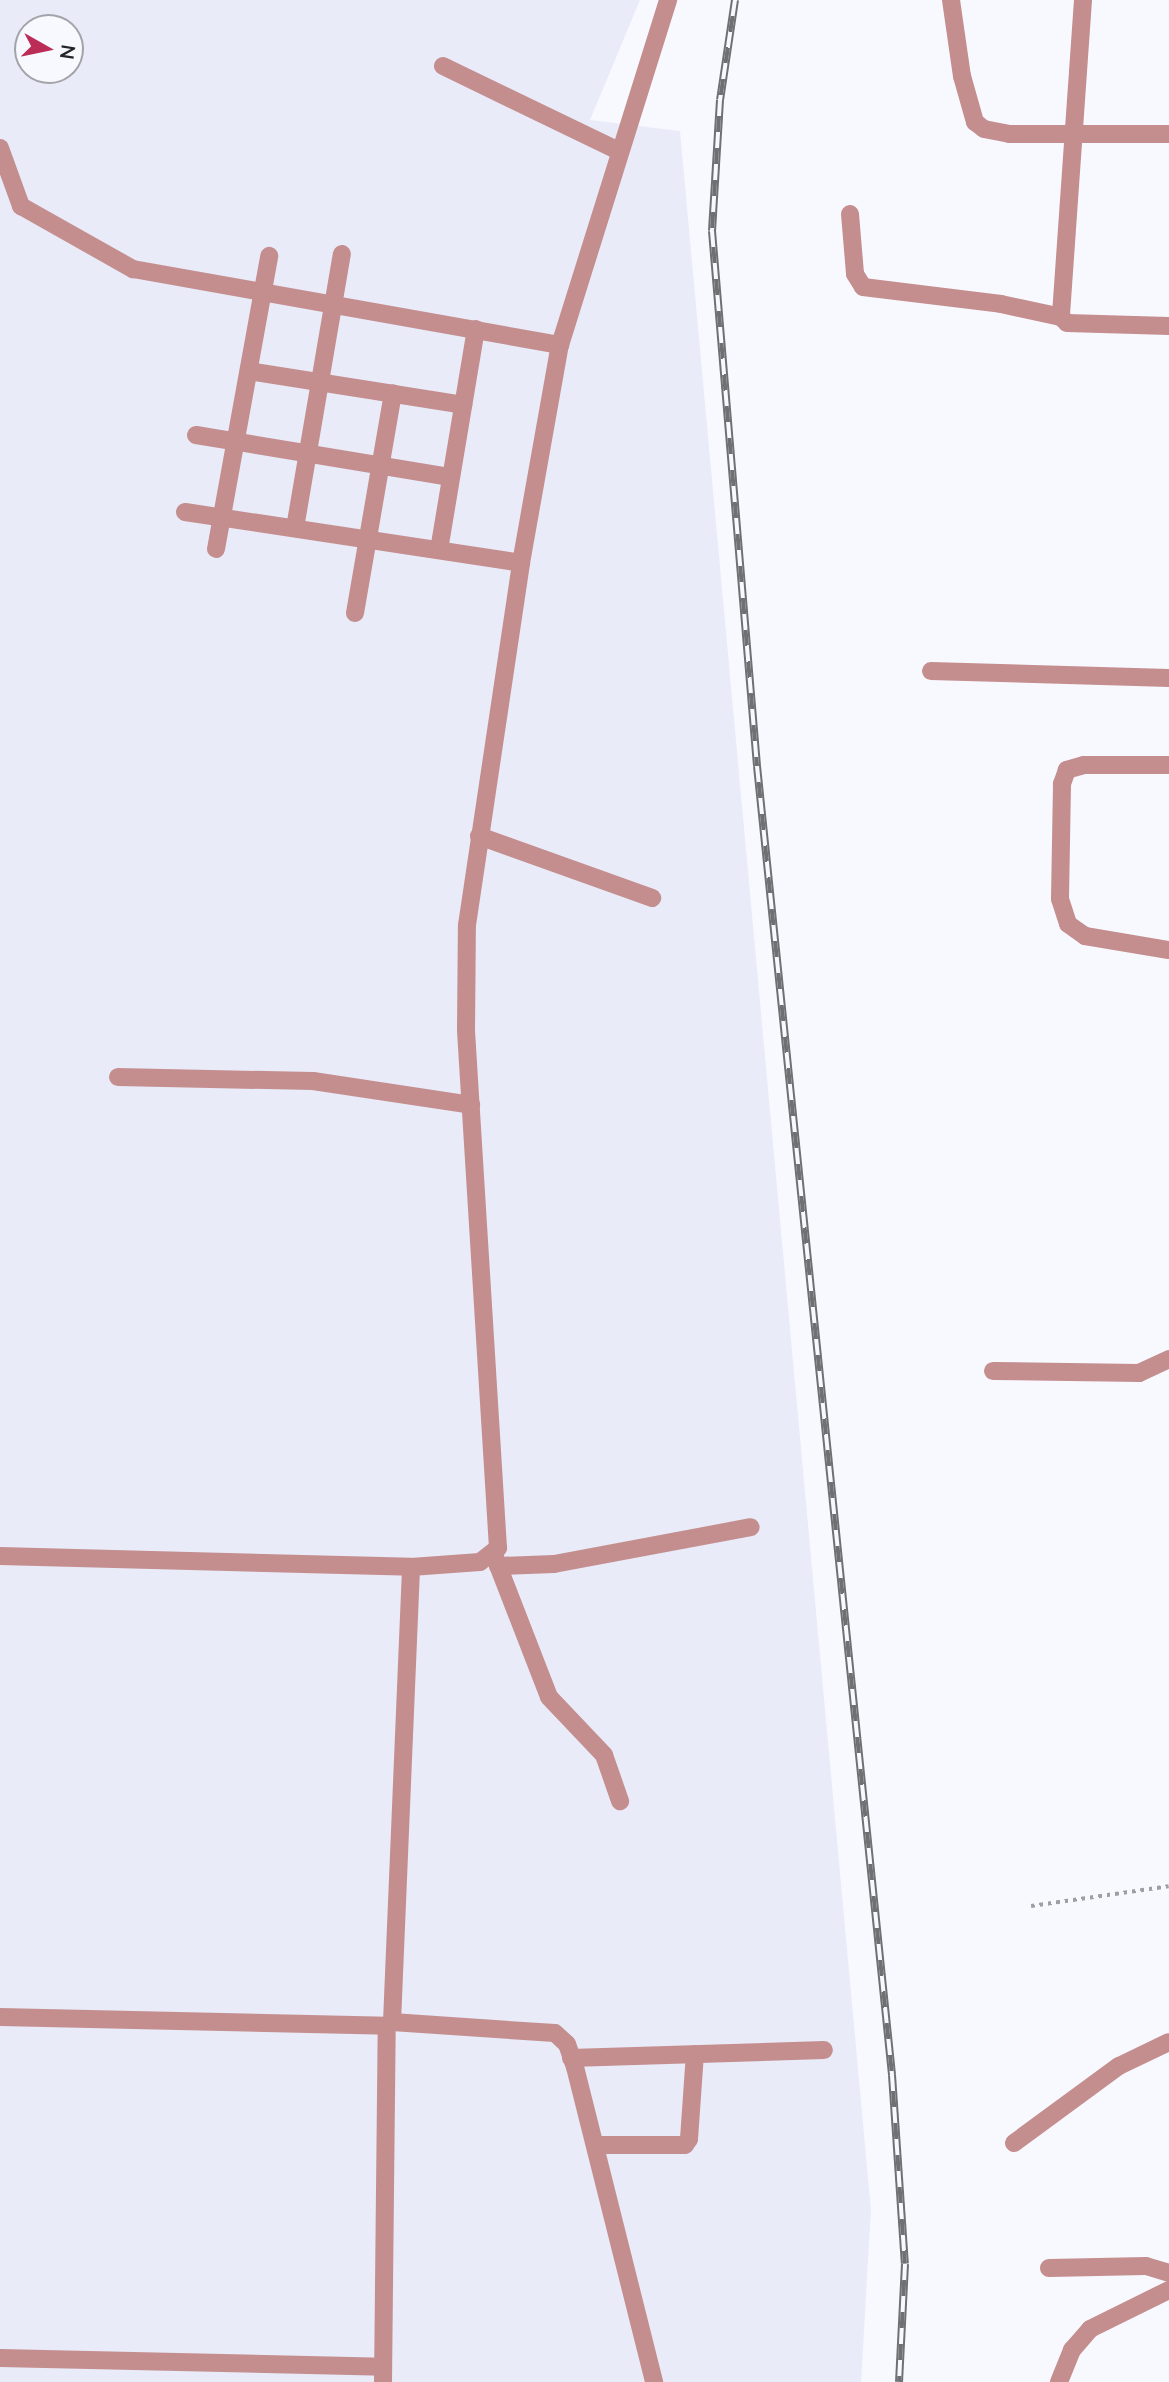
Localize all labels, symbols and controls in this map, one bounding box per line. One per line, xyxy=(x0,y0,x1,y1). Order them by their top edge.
north arrow xyxy=(14,14,84,84)
text: N xyxy=(56,43,81,61)

